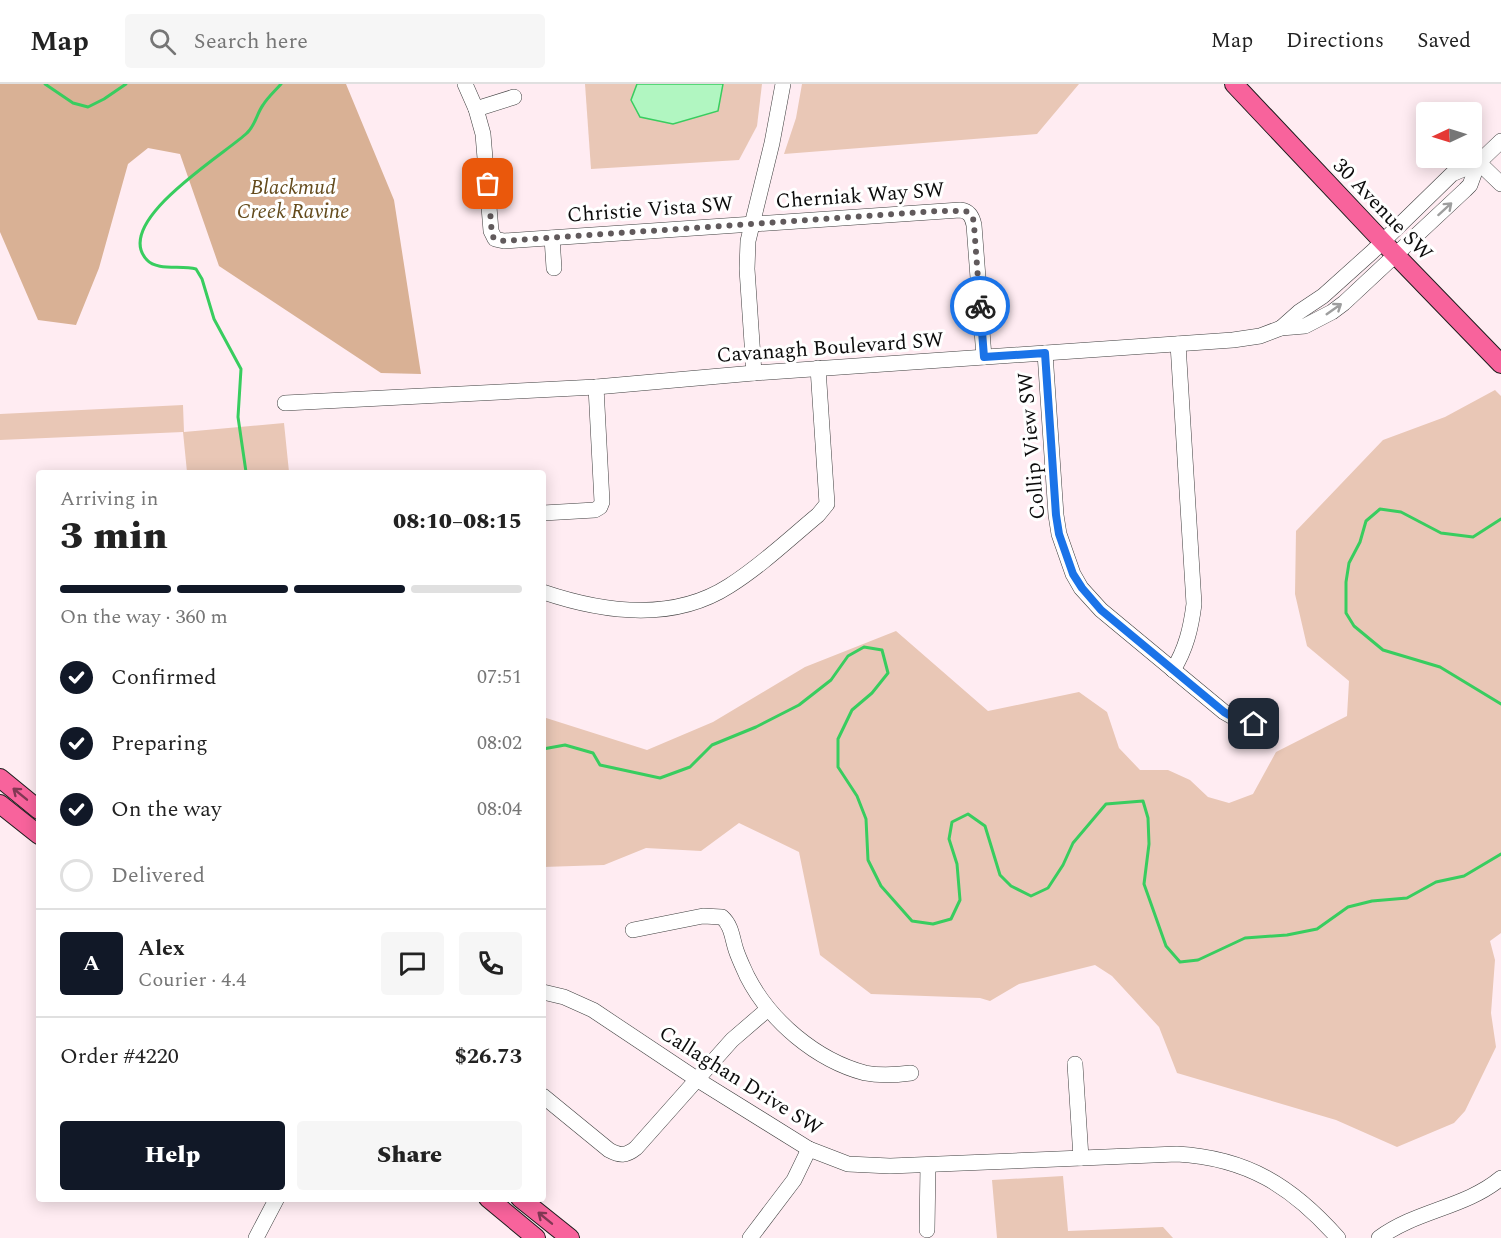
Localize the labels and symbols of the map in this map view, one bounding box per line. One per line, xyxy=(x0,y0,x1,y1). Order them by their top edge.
north arrow xyxy=(1416,102,1482,168)
street label: 30 Avenue SW xyxy=(1325,151,1440,269)
pin xyxy=(462,158,513,209)
park label: Blackmud Creek Ravine xyxy=(237,172,349,228)
street label: Cherniak Way SW xyxy=(775,174,946,218)
street label: Christie Vista SW xyxy=(566,188,735,232)
one-way arrow xyxy=(1437,202,1452,216)
courier xyxy=(950,276,1010,336)
one-way arrow xyxy=(1326,303,1342,315)
street label: Cavanagh Boulevard SW xyxy=(715,324,945,372)
street label: Collip View SW xyxy=(1010,371,1054,521)
pin xyxy=(1228,698,1279,749)
one-way arrow xyxy=(12,787,28,800)
street label: Callaghan Drive SW xyxy=(653,1018,829,1144)
one-way arrow xyxy=(537,1212,553,1225)

